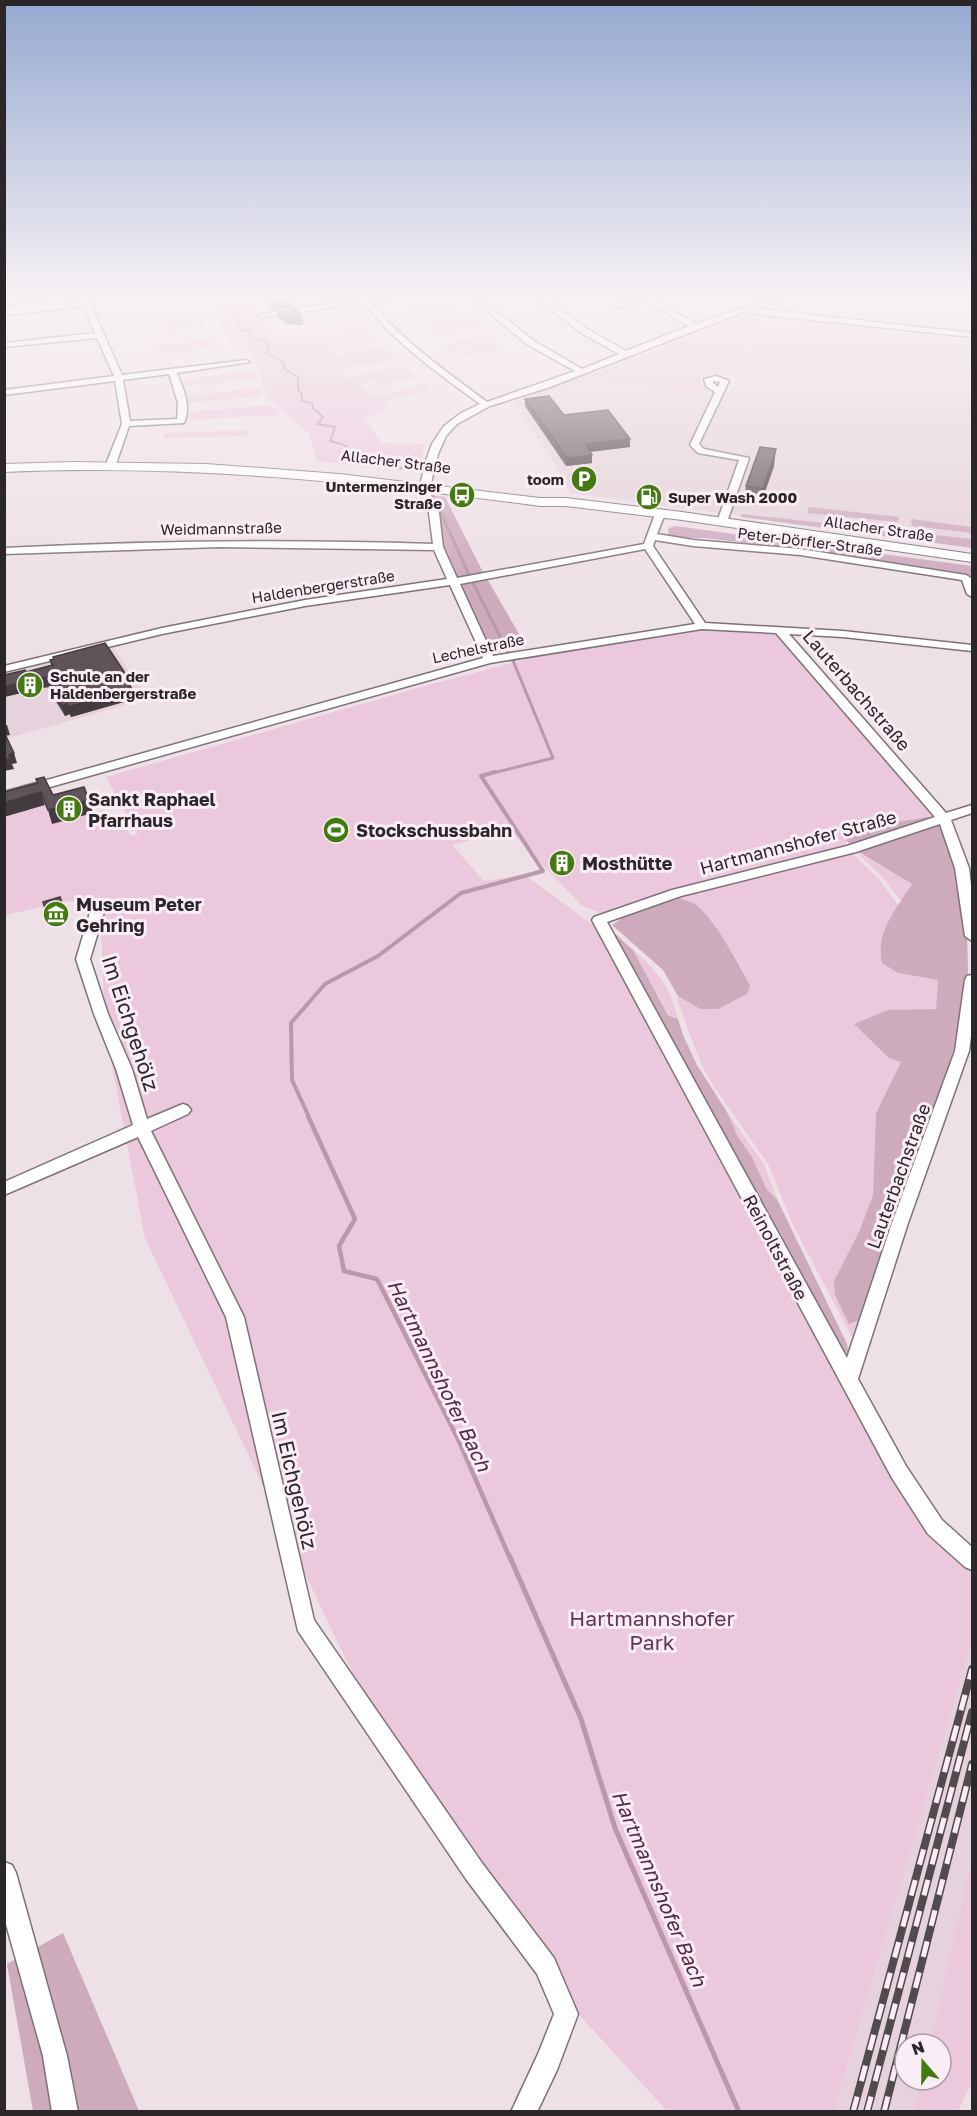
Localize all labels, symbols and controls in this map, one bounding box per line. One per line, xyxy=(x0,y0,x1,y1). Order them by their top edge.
street label: Allacher Straße xyxy=(340,445,452,477)
parking icon: toom xyxy=(569,464,599,494)
place label: toom xyxy=(527,470,564,488)
place label: Untermenzinger Straße xyxy=(325,477,442,512)
bus stop icon: Untermenzinger Straße xyxy=(447,480,477,510)
fuel station icon: Super Wash 2000 xyxy=(634,482,664,512)
place label: Super Wash 2000 xyxy=(668,488,797,506)
street label: Allacher Straße xyxy=(823,511,935,545)
street label: Weidmannstraße xyxy=(160,518,282,538)
street label: Peter-Dörfler-Straße xyxy=(737,523,884,559)
street label: Haldenbergerstraße xyxy=(250,566,396,606)
street label: Lauterbachstraße xyxy=(799,625,915,755)
street label: Lechelstraße xyxy=(430,629,526,667)
place label: Schule an der Haldenbergerstraße xyxy=(50,667,196,702)
building icon: Schule an der Haldenbergerstraße xyxy=(15,670,45,700)
place label: Sankt Raphael Pfarrhaus xyxy=(88,788,216,831)
building icon: Sankt Raphael Pfarrhaus xyxy=(54,794,84,824)
street label: Hartmannshofer Straße xyxy=(697,805,899,879)
sports icon: Stockschussbahn xyxy=(321,815,351,845)
place label: Stockschussbahn xyxy=(356,819,512,841)
building icon: Mosthütte xyxy=(547,848,577,878)
place label: Mosthütte xyxy=(582,852,673,874)
place label: Museum Peter Gehring xyxy=(76,893,202,936)
museum icon: Museum Peter Gehring xyxy=(41,899,71,929)
street label: Im Eichgehölz xyxy=(97,952,165,1094)
street label: Lauterbachstraße xyxy=(862,1100,934,1252)
street label: Reinoltstraße xyxy=(739,1190,813,1304)
water label: Hartmannshofer Bach xyxy=(383,1275,497,1475)
street label: Im Eichgehölz xyxy=(266,1408,324,1552)
park label: Hartmannshofer Park xyxy=(569,1605,735,1655)
water label: Hartmannshofer Bach xyxy=(608,1786,712,1990)
north arrow xyxy=(893,2032,953,2092)
text: N xyxy=(909,2036,927,2059)

